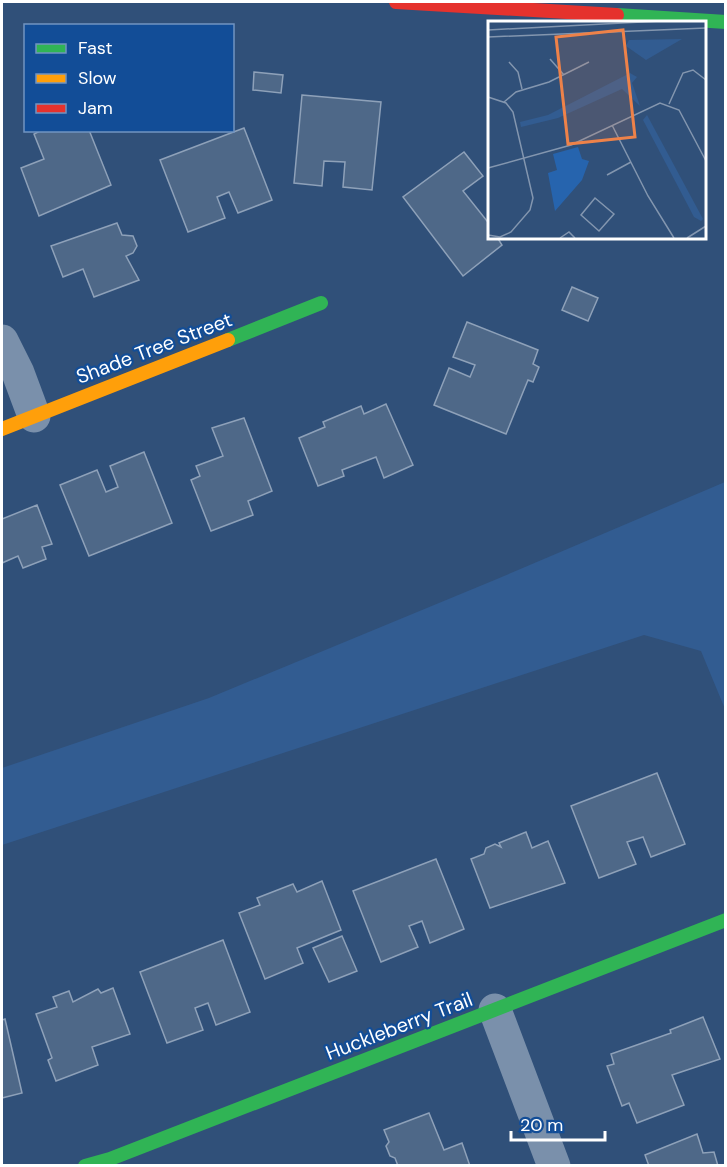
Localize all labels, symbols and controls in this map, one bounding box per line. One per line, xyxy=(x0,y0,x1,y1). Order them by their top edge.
inset map xyxy=(488,21,706,238)
legend xyxy=(24,24,234,132)
text: Fast xyxy=(78,36,113,60)
text: Slow xyxy=(78,66,117,90)
text: Jam xyxy=(78,96,113,120)
street label: Shade Tree Street xyxy=(72,306,236,390)
street label: Huckleberry Trail xyxy=(322,986,476,1066)
scale bar xyxy=(511,1104,606,1142)
text: 20 m xyxy=(520,1113,563,1137)

